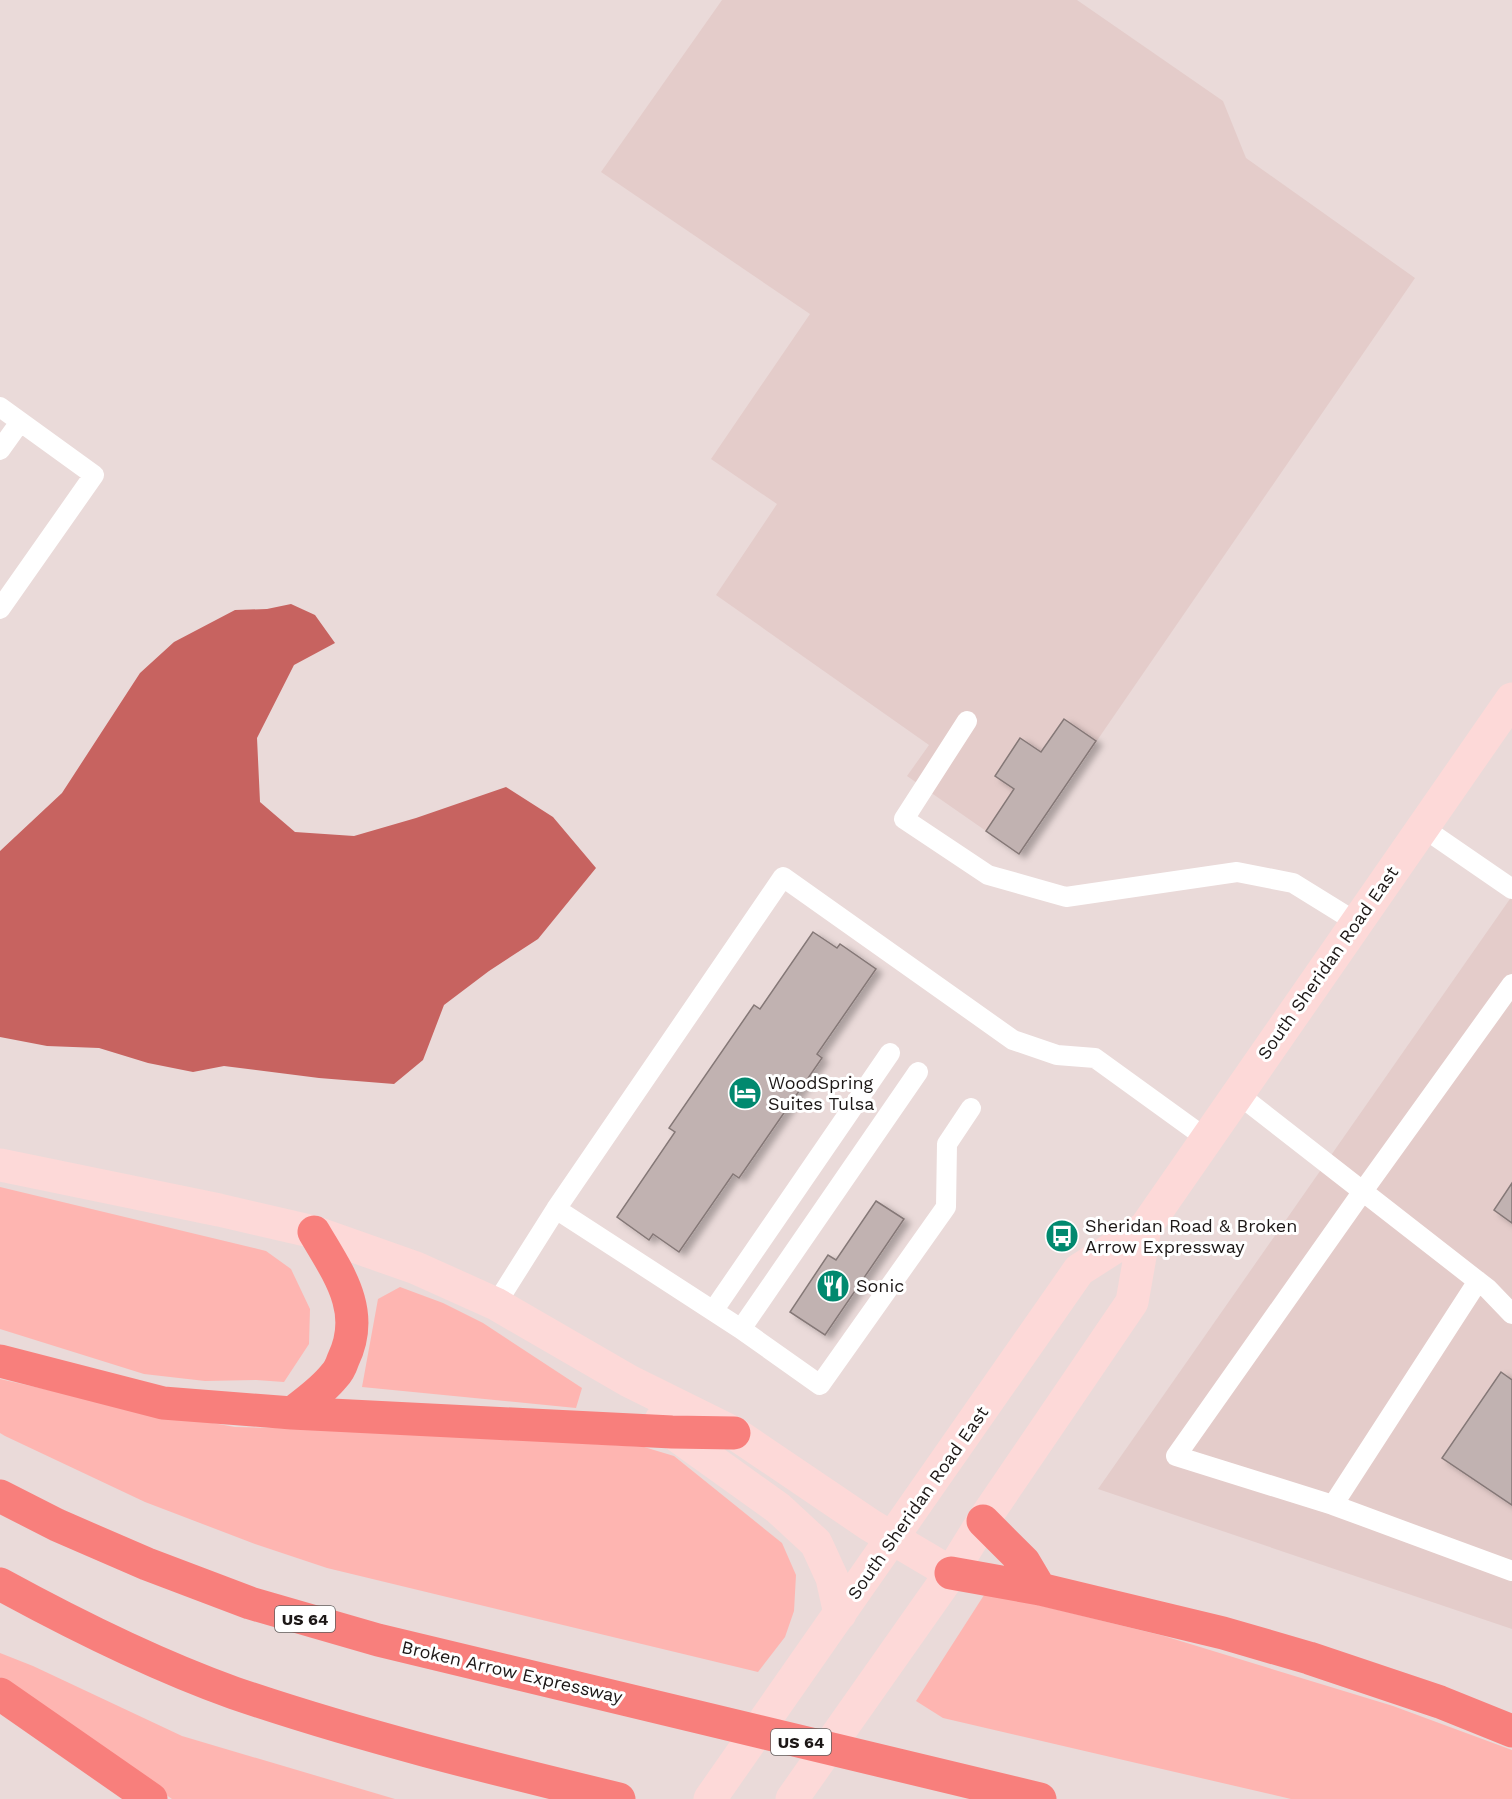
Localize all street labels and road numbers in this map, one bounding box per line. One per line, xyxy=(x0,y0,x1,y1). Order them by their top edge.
street label: South Sheridan Road East xyxy=(1253,862,1403,1063)
street label: South Sheridan Road East xyxy=(843,1402,993,1603)
road number: US 64 xyxy=(275,1606,335,1632)
street label: Broken Arrow Expressway xyxy=(400,1636,625,1707)
road number: US 64 xyxy=(771,1729,831,1755)

